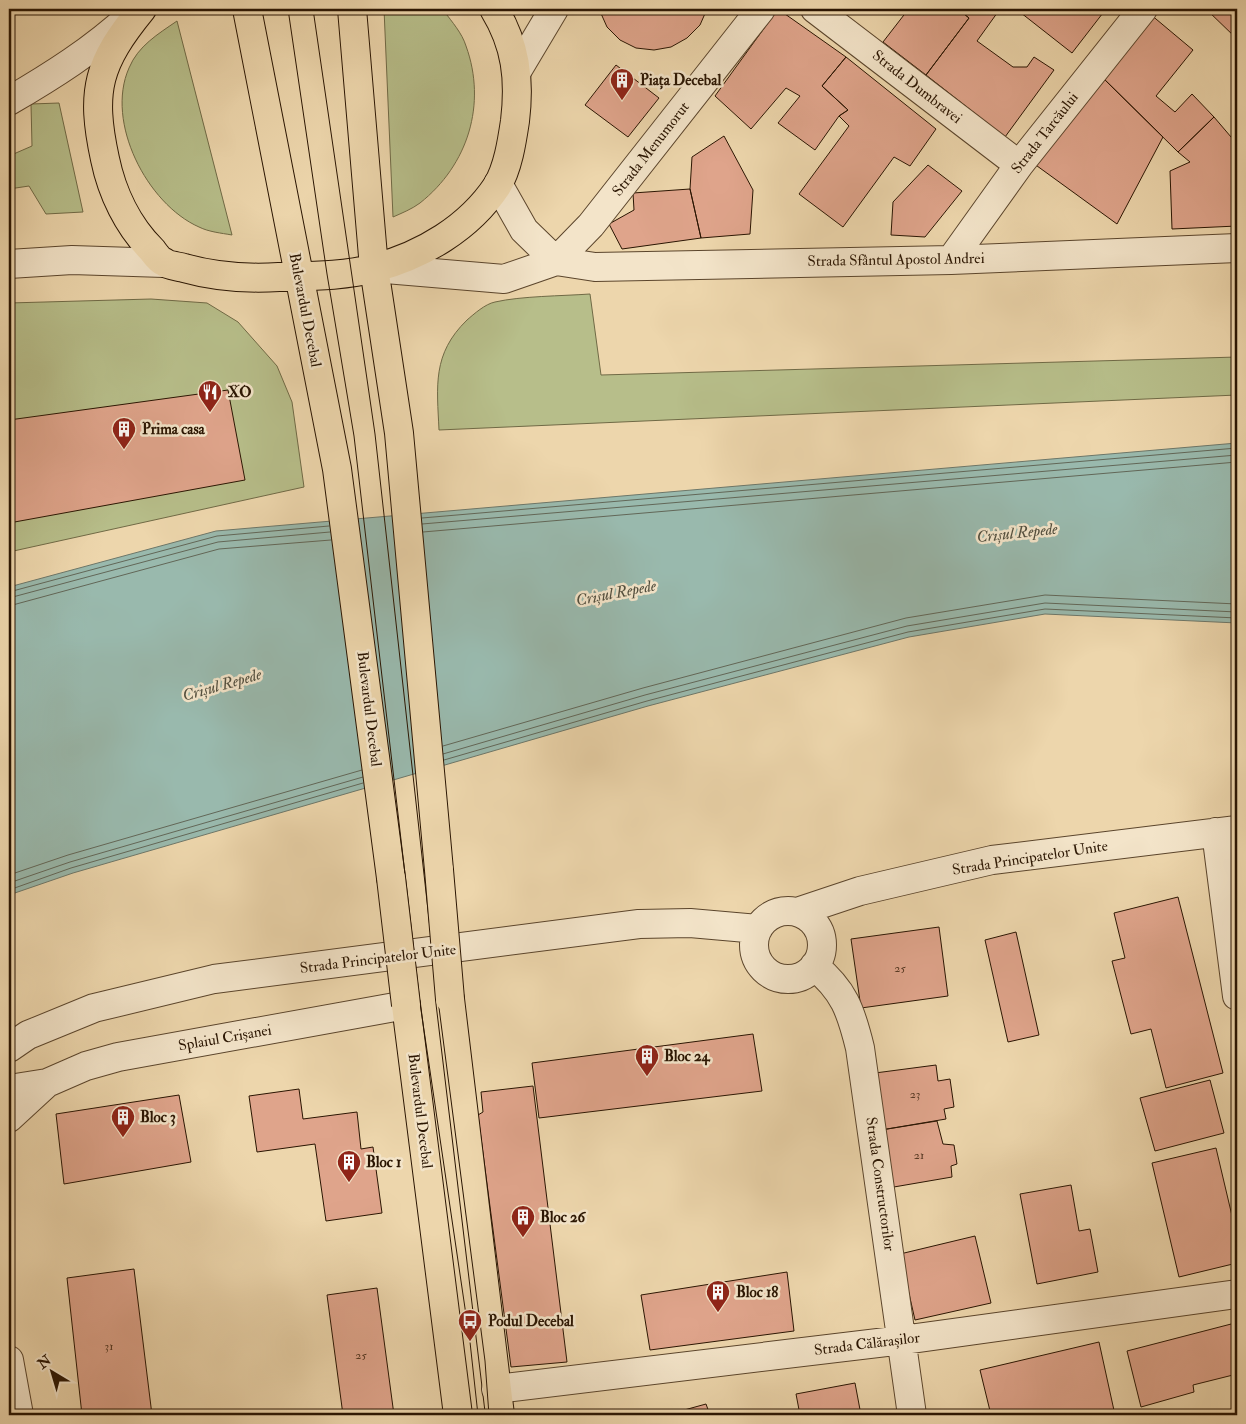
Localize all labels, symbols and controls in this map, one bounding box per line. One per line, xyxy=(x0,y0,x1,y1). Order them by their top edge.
street label: Strada Dumbravei xyxy=(868,46,966,128)
building icon: Piața Decebal xyxy=(609,67,635,101)
place label: Piața Decebal xyxy=(640,71,721,90)
street label: Strada Tarcăului xyxy=(1007,88,1083,178)
street label: Strada Menumorut xyxy=(608,98,694,200)
street label: Strada Sfântul Apostol Andrei xyxy=(807,249,985,272)
street label: Bulevardul Decebal xyxy=(285,251,325,369)
restaurant icon: XO xyxy=(197,379,223,413)
place label: XO xyxy=(228,383,251,402)
building icon: Prima casa xyxy=(111,416,137,450)
place label: Prima casa xyxy=(142,420,206,439)
water label: Crișul Repede xyxy=(976,519,1059,547)
water label: Crișul Repede xyxy=(574,575,658,611)
street label: Bulevardul Decebal xyxy=(352,650,386,768)
water label: Crișul Repede xyxy=(180,664,264,706)
street label: Strada Principatelor Unite xyxy=(951,836,1109,881)
street label: Strada Principatelor Unite xyxy=(299,940,457,979)
house number: 25 xyxy=(894,961,906,976)
street label: Splaiul Crișanei xyxy=(177,1020,273,1057)
building icon: Bloc 24 xyxy=(634,1043,660,1077)
place label: Bloc 24 xyxy=(664,1047,711,1066)
street label: Bulevardul Decebal xyxy=(403,1052,437,1170)
house number: 23 xyxy=(910,1087,920,1102)
building icon: Bloc 3 xyxy=(110,1104,136,1138)
place label: Bloc 3 xyxy=(140,1108,176,1127)
street label: Strada Constructorilor xyxy=(861,1116,899,1253)
house number: 21 xyxy=(914,1148,924,1163)
building icon: Bloc 1 xyxy=(336,1149,362,1183)
place label: Bloc 1 xyxy=(366,1153,401,1172)
building icon: Bloc 26 xyxy=(510,1204,536,1238)
place label: Bloc 26 xyxy=(540,1208,587,1227)
building icon: Bloc 18 xyxy=(705,1279,731,1313)
place label: Bloc 18 xyxy=(736,1283,778,1302)
bus stop icon: Podul Decebal xyxy=(457,1308,483,1342)
place label: Podul Decebal xyxy=(488,1312,574,1331)
street label: Strada Călărașilor xyxy=(813,1328,921,1360)
house number: 31 xyxy=(105,1339,113,1354)
north arrow xyxy=(28,1346,78,1396)
house number: 25 xyxy=(355,1348,367,1363)
text: N xyxy=(33,1351,55,1373)

